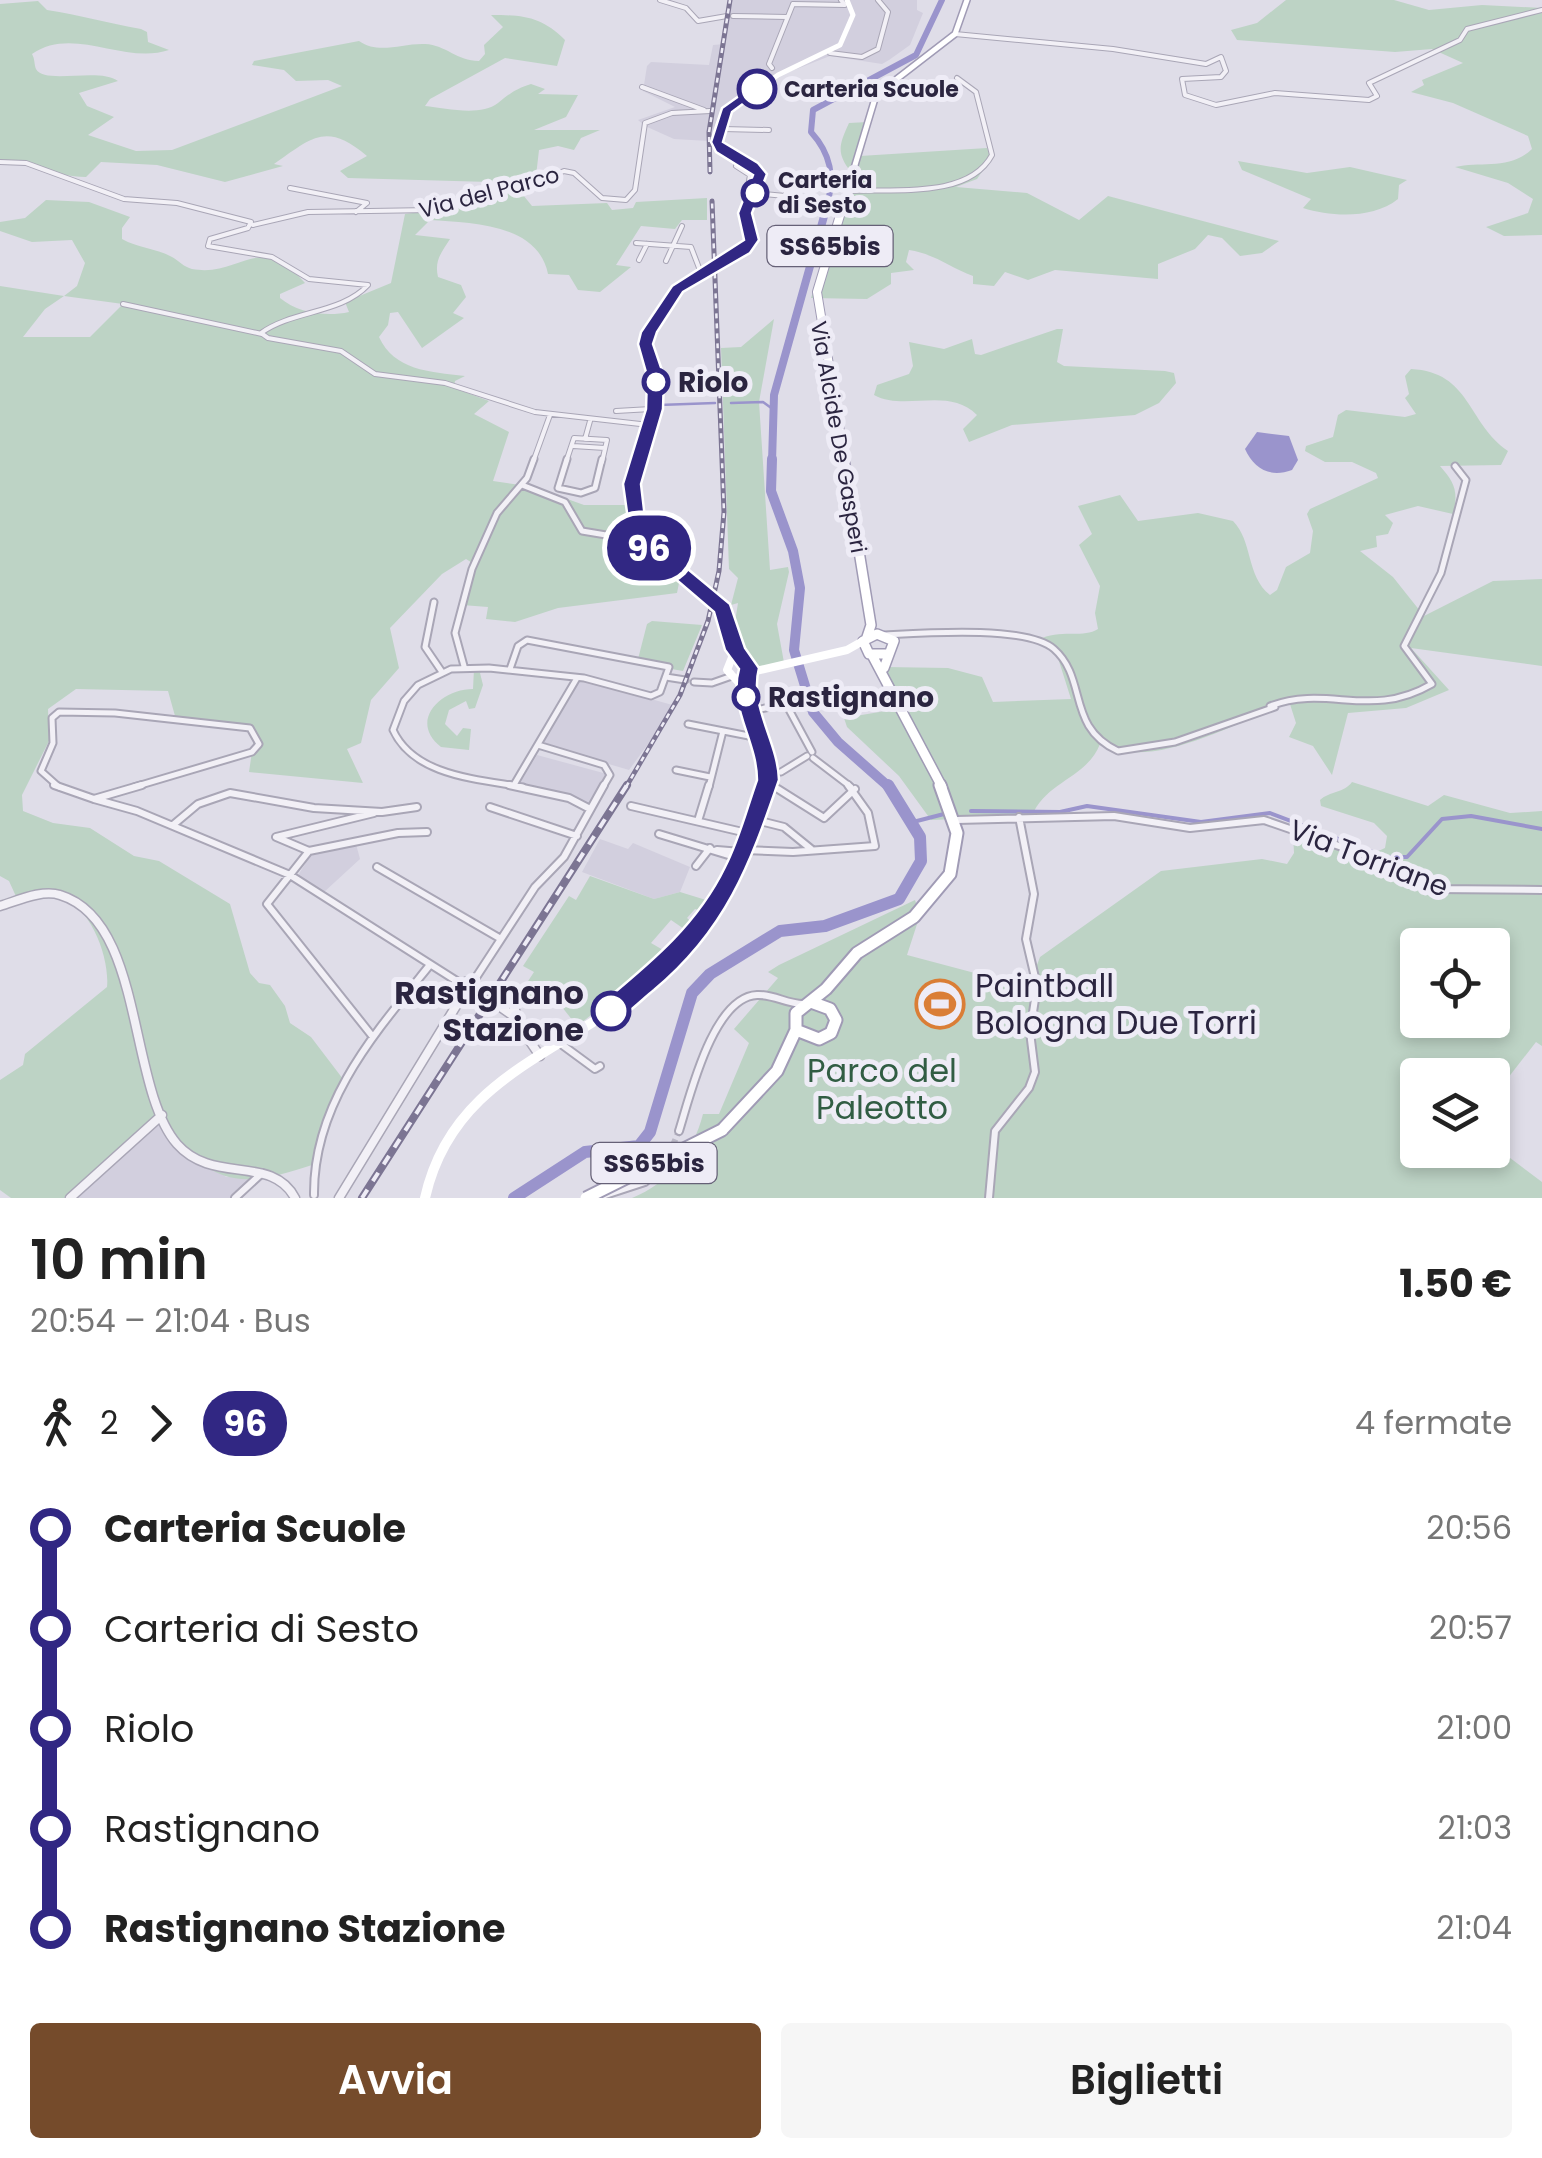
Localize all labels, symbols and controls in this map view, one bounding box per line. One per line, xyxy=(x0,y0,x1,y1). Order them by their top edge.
marker: Carteria Scuole xyxy=(738,70,776,108)
place label: Carteria Scuole xyxy=(784,74,959,105)
street label: Via del Parco xyxy=(416,159,563,226)
place label: Carteria di Sesto xyxy=(778,165,872,221)
marker: Carteria di Sesto xyxy=(742,180,768,206)
road number: SS65bis xyxy=(768,226,892,266)
street label: Via Alcide De Gasperi xyxy=(803,319,874,556)
place label: Riolo xyxy=(678,363,749,402)
marker: Riolo xyxy=(643,369,669,395)
line badge: 96 xyxy=(604,516,694,580)
text: 96 xyxy=(627,524,671,573)
place label: Rastignano xyxy=(768,678,934,717)
marker: Rastignano xyxy=(733,684,759,710)
street label: Via Torriane xyxy=(1284,810,1454,907)
map controls xyxy=(1400,928,1510,1168)
button: locate xyxy=(1400,928,1510,1038)
place label: Paintball Bologna Due Torri xyxy=(975,963,1257,1045)
place label: Rastignano Stazione xyxy=(394,970,584,1052)
sports icon: Paintball Bologna Due Torri xyxy=(914,978,966,1030)
marker: Rastignano Stazione xyxy=(592,992,630,1030)
park label: Parco del Paleotto xyxy=(807,1048,957,1130)
button: layers xyxy=(1400,1058,1510,1168)
road number: SS65bis xyxy=(592,1143,716,1183)
text: 10 min xyxy=(30,1221,208,1298)
text: 1.50 € xyxy=(1399,1257,1512,1310)
text: 20:54 – 21:04 · Bus xyxy=(30,1298,311,1343)
icon: walk xyxy=(30,1396,85,1451)
icon: forward xyxy=(133,1396,188,1451)
text: 96 xyxy=(223,1399,267,1448)
text: 2 xyxy=(100,1400,118,1445)
text: 4 fermate xyxy=(1355,1400,1512,1445)
text: Carteria Scuole xyxy=(104,1502,406,1555)
text: 20:56 xyxy=(1426,1505,1512,1550)
text: Carteria di Sesto xyxy=(104,1602,419,1655)
text: 20:57 xyxy=(1429,1605,1512,1650)
text: Riolo xyxy=(104,1702,194,1755)
text: 21:00 xyxy=(1436,1705,1512,1750)
text: Rastignano xyxy=(104,1802,320,1855)
text: 21:03 xyxy=(1438,1805,1512,1850)
text: Rastignano Stazione xyxy=(104,1902,505,1955)
text: 21:04 xyxy=(1436,1905,1512,1950)
button: Avvia xyxy=(30,2023,761,2138)
button: Biglietti xyxy=(781,2023,1512,2138)

